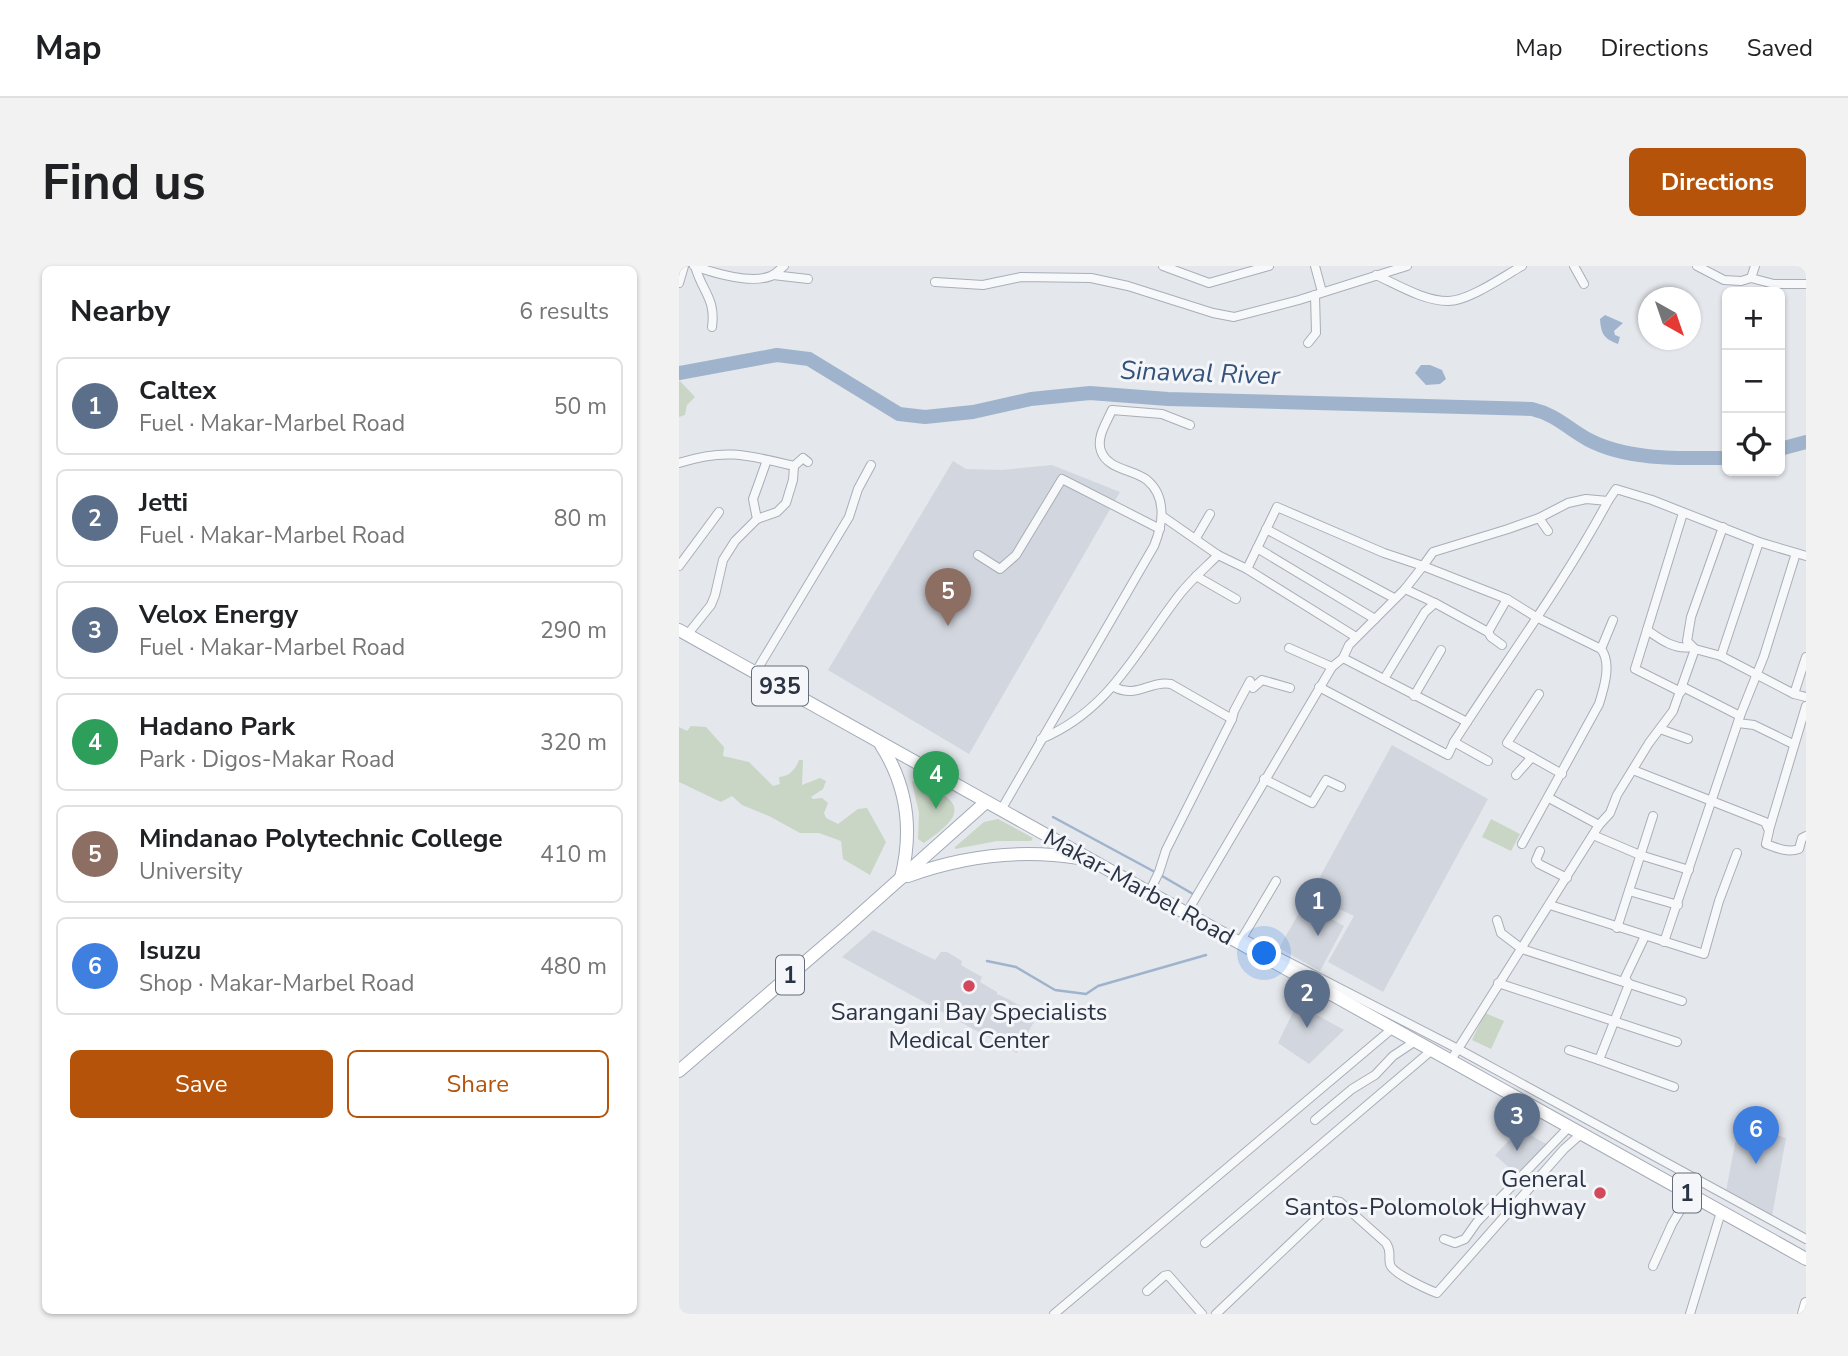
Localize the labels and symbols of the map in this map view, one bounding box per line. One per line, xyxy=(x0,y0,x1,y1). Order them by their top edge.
north arrow xyxy=(1638,287,1701,350)
water label: Sinawal River xyxy=(1119,353,1281,393)
pin: 5 xyxy=(925,568,971,626)
road number: 935 xyxy=(752,666,808,706)
pin: 4 xyxy=(913,751,959,809)
street label: Makar-Marbel Road xyxy=(1038,821,1240,953)
pin: 1 xyxy=(1295,878,1341,936)
your location xyxy=(1247,936,1281,970)
road number: 1 xyxy=(776,956,804,995)
pin: 2 xyxy=(1284,970,1330,1028)
marker: Sarangani Bay Specialists Medical Center xyxy=(961,978,977,994)
place label: Sarangani Bay Specialists Medical Center xyxy=(831,996,1107,1056)
pin: 3 xyxy=(1494,1093,1540,1151)
pin: 6 xyxy=(1733,1106,1779,1164)
place label: General Santos-Polomolok Highway xyxy=(1285,1163,1587,1223)
road number: 1 xyxy=(1673,1174,1701,1212)
marker: General Santos-Polomolok Highway xyxy=(1592,1185,1608,1201)

